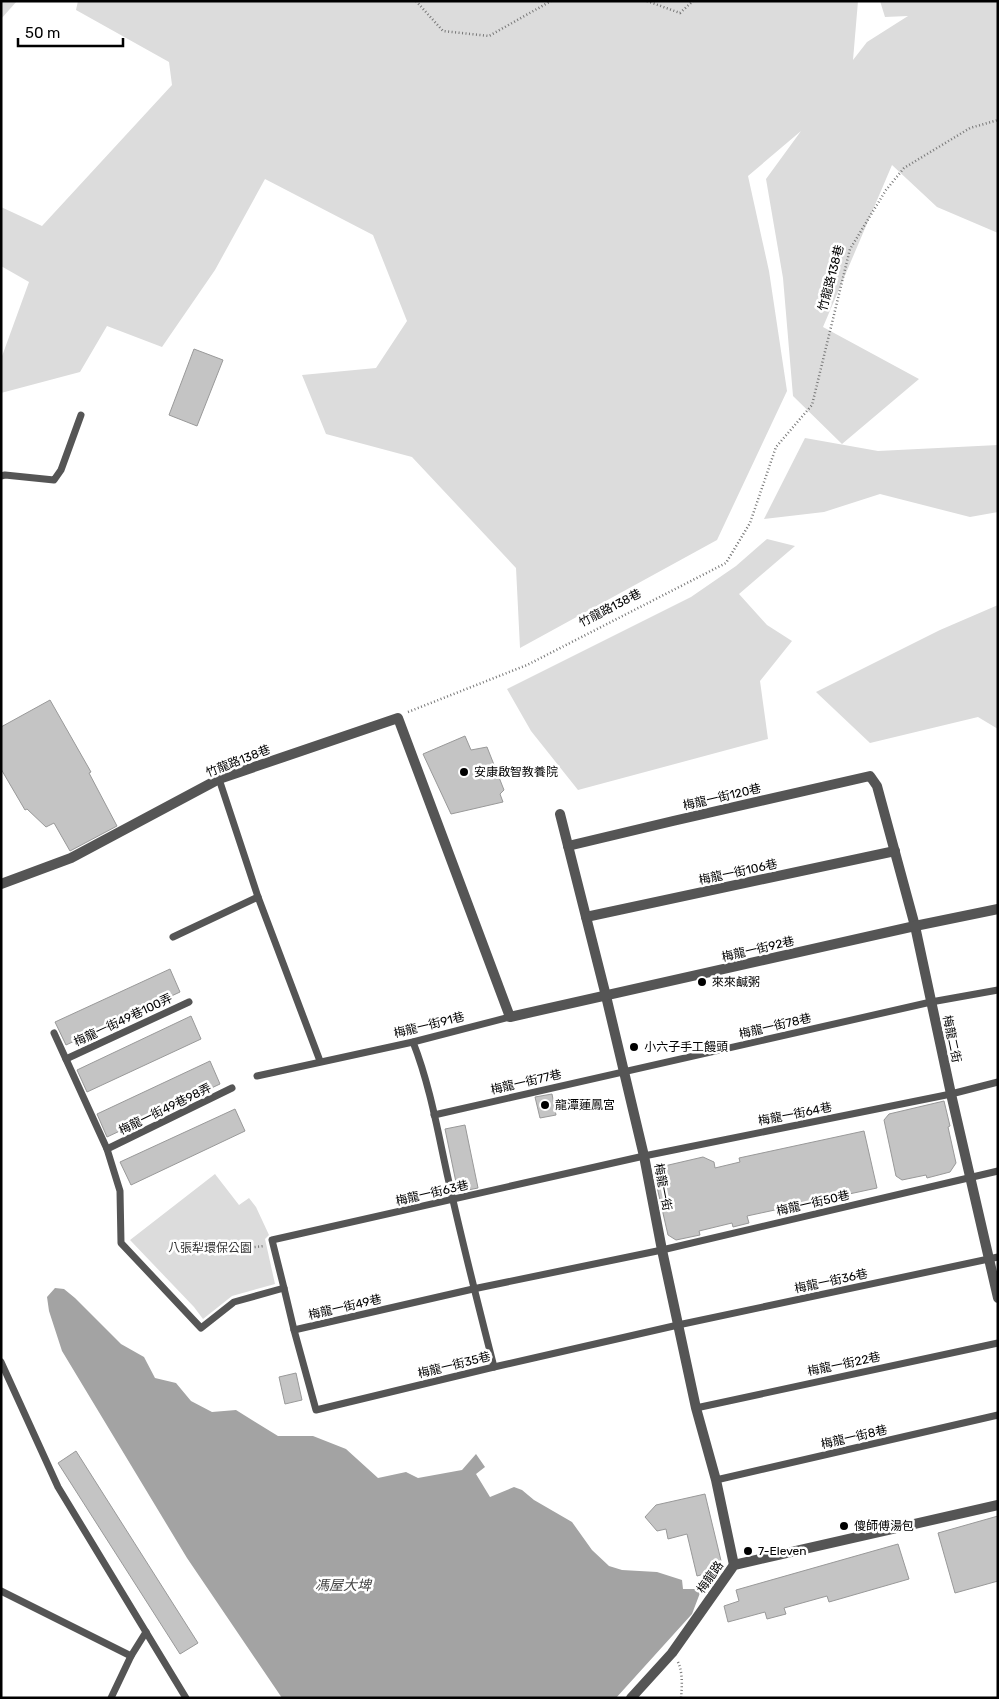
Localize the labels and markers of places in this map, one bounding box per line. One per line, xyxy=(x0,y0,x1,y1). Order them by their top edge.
place label: 安康啟智教養院 xyxy=(474,765,558,779)
marker: 安康啟智教養院 xyxy=(458,766,470,778)
place label: 來來鹹粥 xyxy=(712,975,760,989)
marker: 來來鹹粥 xyxy=(696,976,708,988)
place label: 小六子手工饅頭 xyxy=(644,1040,728,1054)
marker: 小六子手工饅頭 xyxy=(628,1041,640,1053)
place label: 龍潭蓮鳳宮 xyxy=(555,1098,615,1112)
marker: 龍潭蓮鳳宮 xyxy=(539,1099,551,1111)
place label: 傻師傅湯包 xyxy=(854,1519,914,1533)
marker: 傻師傅湯包 xyxy=(838,1520,850,1532)
place label: 7-Eleven xyxy=(758,1544,807,1558)
marker: 7-Eleven xyxy=(742,1545,754,1557)

